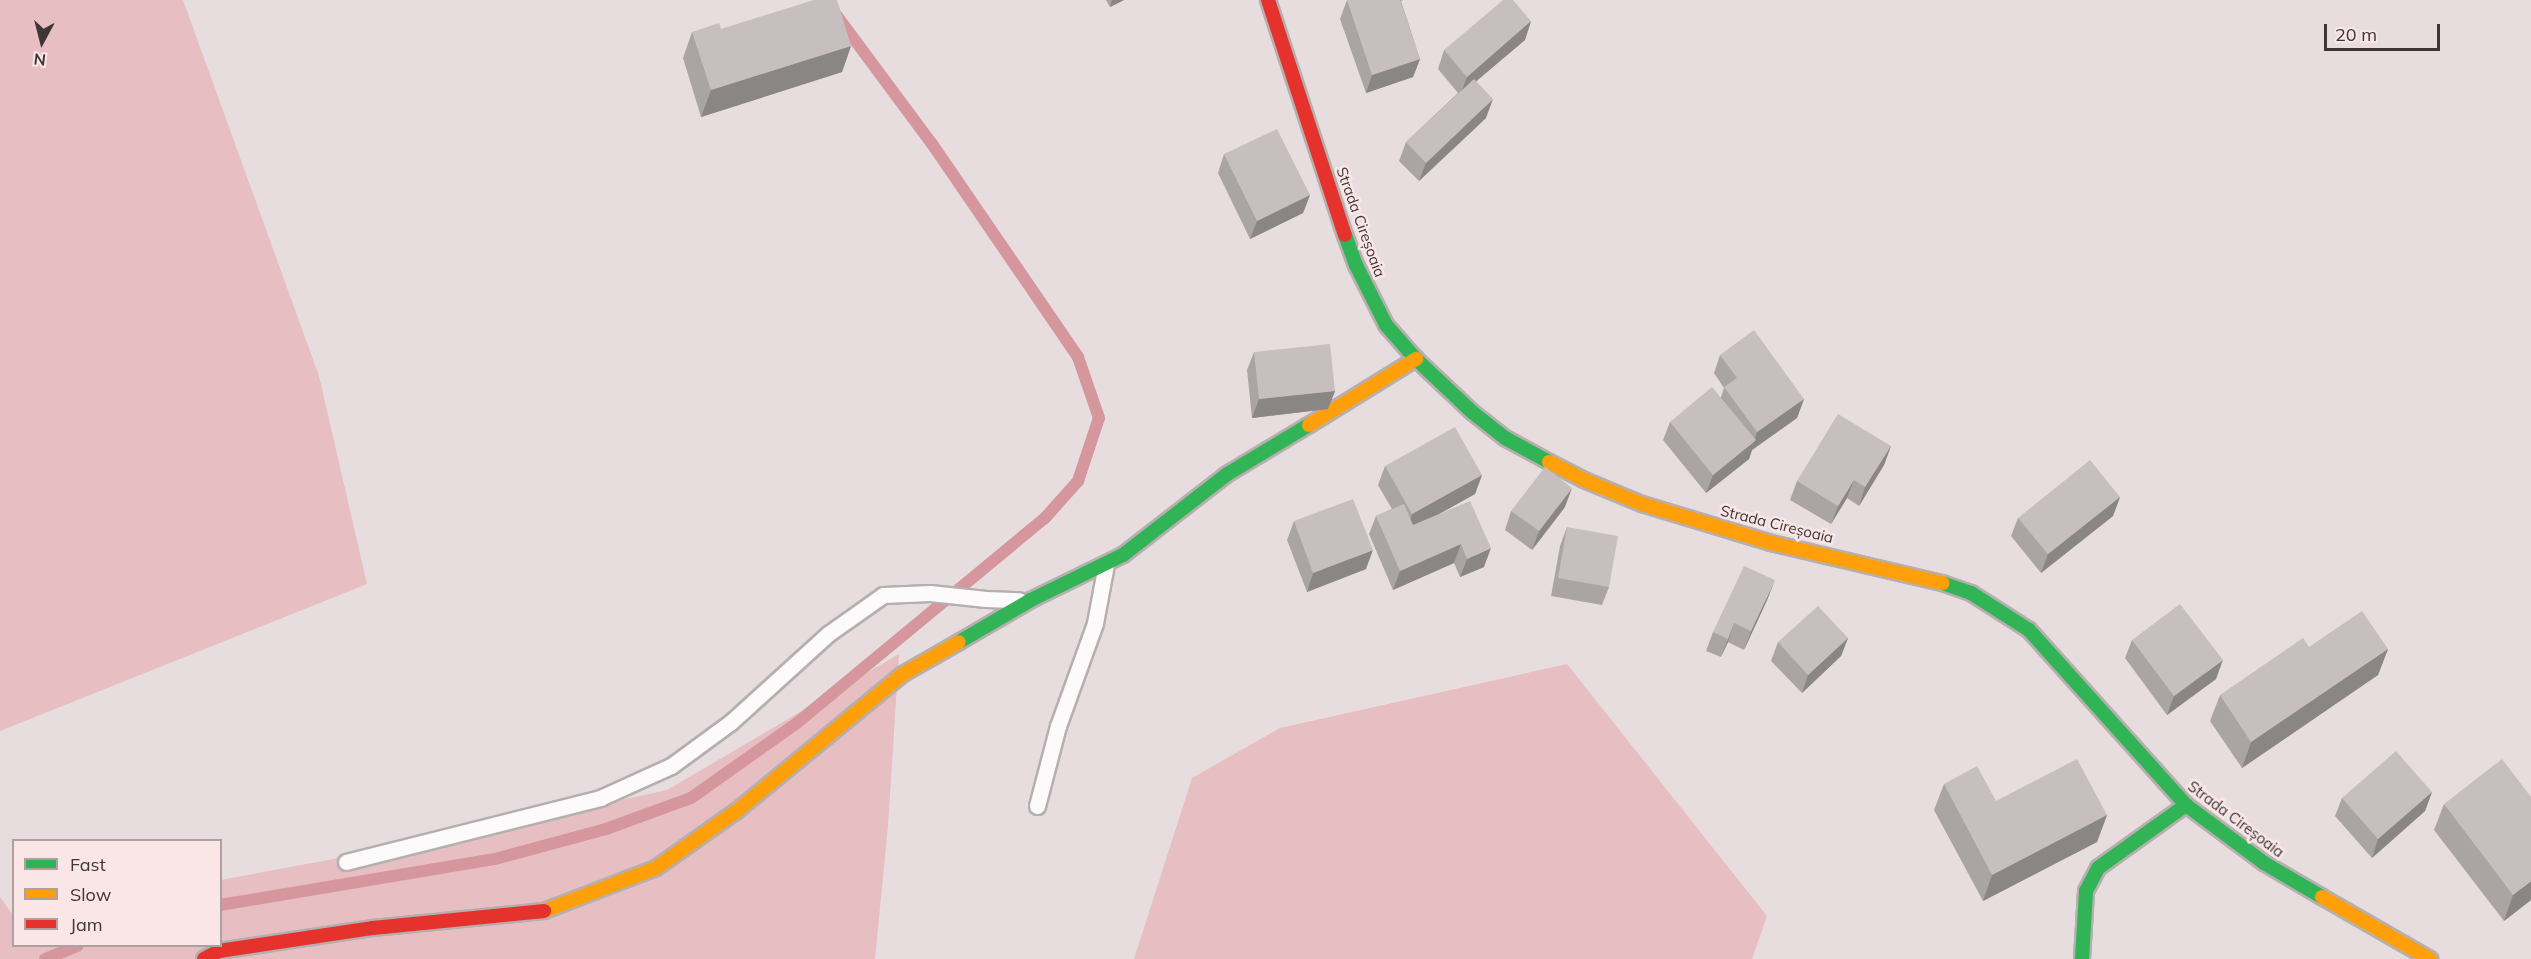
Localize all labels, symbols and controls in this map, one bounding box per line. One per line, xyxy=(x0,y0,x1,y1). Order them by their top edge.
north arrow xyxy=(12,12,72,72)
scale bar xyxy=(2327,12,2442,50)
text: 20 m xyxy=(2335,23,2377,46)
text: N xyxy=(33,49,47,71)
street label: Strada Cireșoaia xyxy=(1333,165,1389,279)
street label: Strada Cireșoaia xyxy=(1719,501,1835,547)
street label: Strada Cireșoaia xyxy=(2184,777,2288,861)
legend xyxy=(12,839,222,947)
text: Fast xyxy=(70,853,106,876)
text: Slow xyxy=(70,883,111,906)
text: Jam xyxy=(70,913,103,936)

